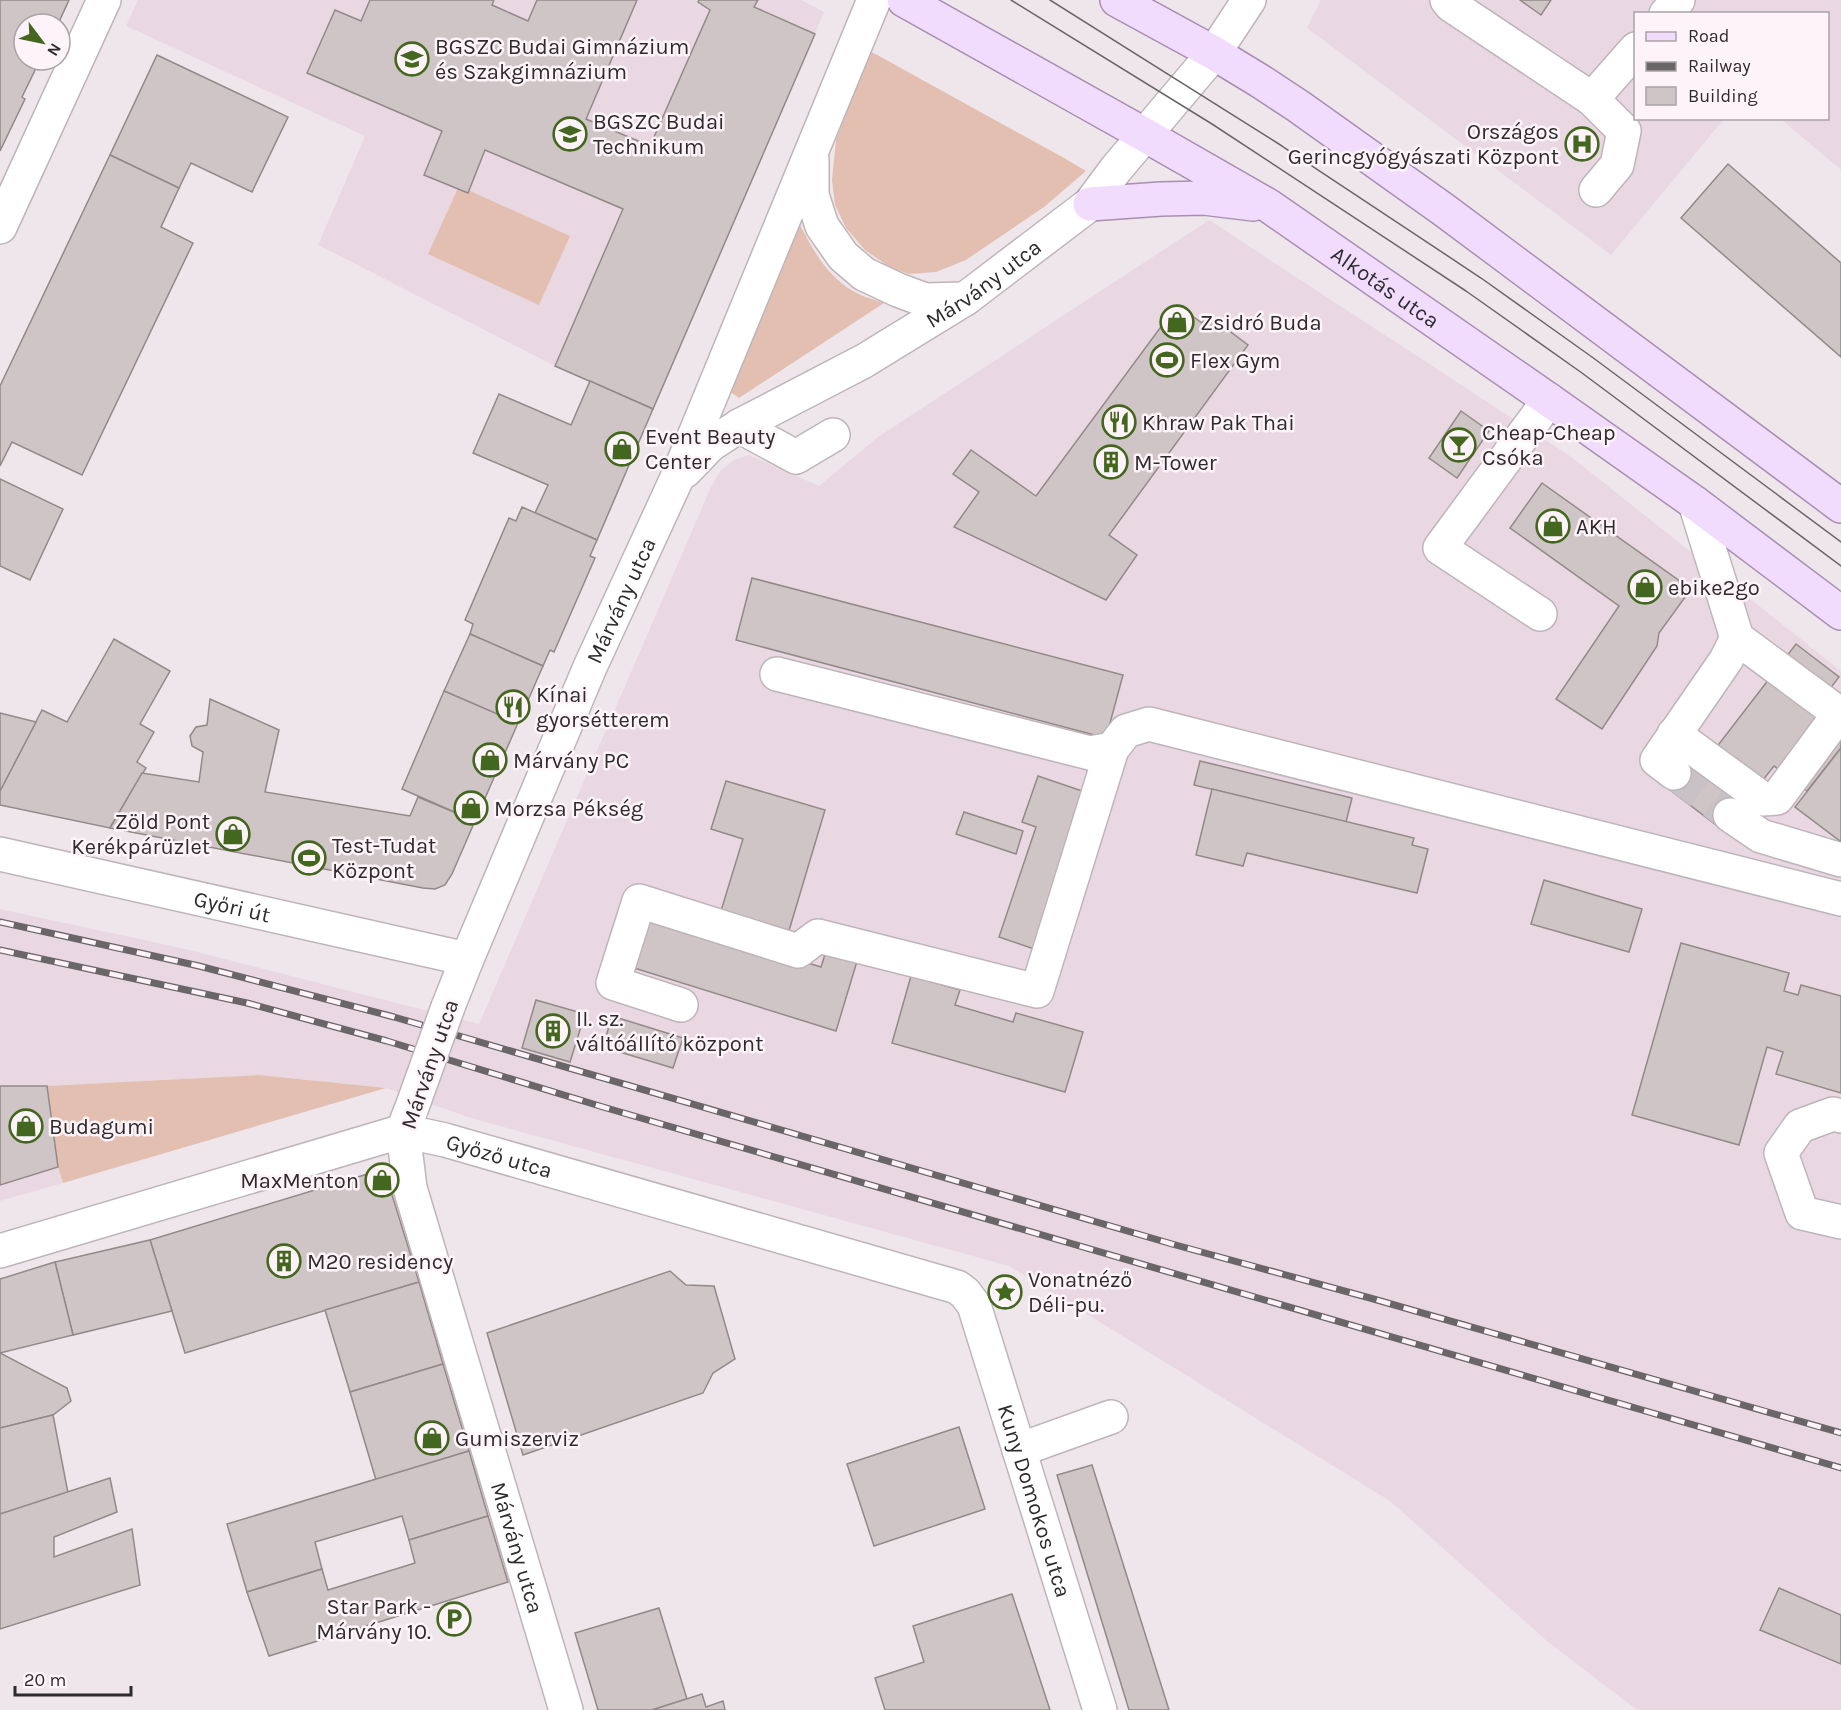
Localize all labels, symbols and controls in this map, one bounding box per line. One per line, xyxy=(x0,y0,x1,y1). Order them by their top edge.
north arrow xyxy=(12,12,72,72)
legend xyxy=(1634,12,1829,120)
text: Road xyxy=(1688,25,1729,47)
place label: BGSZC Budai Gimnázium és Szakgimnázium xyxy=(435,34,689,85)
text: N xyxy=(43,40,65,60)
school or university icon: BGSZC Budai Gimnázium és Szakgimnázium xyxy=(394,41,430,77)
text: Railway xyxy=(1688,55,1751,77)
text: Building xyxy=(1688,85,1758,107)
place label: BGSZC Budai Technikum xyxy=(593,109,725,160)
school or university icon: BGSZC Budai Technikum xyxy=(552,116,588,152)
place label: Országos Gerincgyógyászati Központ xyxy=(1288,119,1559,170)
hospital icon: Országos Gerincgyógyászati Központ xyxy=(1564,126,1600,162)
street label: Márvány utca xyxy=(921,234,1047,334)
street label: Alkotás utca xyxy=(1326,241,1444,334)
shop icon: Zsidró Buda xyxy=(1159,304,1195,340)
place label: Zsidró Buda xyxy=(1200,310,1322,336)
sports icon: Flex Gym xyxy=(1149,342,1185,378)
place label: Flex Gym xyxy=(1190,348,1280,374)
restaurant icon: Khraw Pak Thai xyxy=(1101,404,1137,440)
place label: Khraw Pak Thai xyxy=(1142,410,1295,436)
place label: Cheap-Cheap Csóka xyxy=(1482,420,1616,471)
place label: Event Beauty Center xyxy=(645,424,775,475)
bar icon: Cheap-Cheap Csóka xyxy=(1441,427,1477,463)
shop icon: Event Beauty Center xyxy=(604,431,640,467)
building icon: M-Tower xyxy=(1093,444,1129,480)
place label: M-Tower xyxy=(1134,450,1217,476)
shop icon: AKH xyxy=(1535,508,1571,544)
place label: AKH xyxy=(1576,514,1617,540)
street label: Márvány utca xyxy=(581,534,662,668)
shop icon: ebike2go xyxy=(1627,569,1663,605)
place label: ebike2go xyxy=(1668,575,1760,601)
place label: Kínai gyorsétterem xyxy=(536,682,670,733)
restaurant icon: Kínai gyorsétterem xyxy=(495,689,531,725)
shop icon: Márvány PC xyxy=(472,742,508,778)
place label: Márvány PC xyxy=(513,748,629,774)
shop icon: Morzsa Pékség xyxy=(453,790,489,826)
place label: Morzsa Pékség xyxy=(494,796,644,822)
place label: Zöld Pont Kerékpárüzlet xyxy=(71,809,210,860)
shop icon: Zöld Pont Kerékpárüzlet xyxy=(215,816,251,852)
place label: Test-Tudat Központ xyxy=(332,833,436,884)
sports icon: Test-Tudat Központ xyxy=(291,840,327,876)
street label: Győri út xyxy=(191,886,273,928)
street label: Márvány utca xyxy=(396,996,464,1133)
place label: II. sz. váltóállító központ xyxy=(576,1006,763,1057)
building icon: II. sz. váltóállító központ xyxy=(535,1013,571,1049)
shop icon: Budagumi xyxy=(8,1108,44,1144)
place label: Budagumi xyxy=(49,1114,154,1140)
street label: Győző utca xyxy=(443,1129,555,1184)
shop icon: MaxMenton xyxy=(364,1162,400,1198)
place label: MaxMenton xyxy=(240,1168,359,1194)
building icon: M20 residency xyxy=(266,1243,302,1279)
place label: M20 residency xyxy=(307,1249,453,1275)
place label: Vonatnéző Déli-pu. xyxy=(1028,1267,1132,1318)
place icon: Vonatnéző Déli-pu. xyxy=(987,1274,1023,1310)
street label: Kuny Domokos utca xyxy=(992,1401,1076,1601)
shop icon: Gumiszerviz xyxy=(414,1420,450,1456)
place label: Gumiszerviz xyxy=(455,1426,579,1452)
street label: Márvány utca xyxy=(485,1479,548,1617)
place label: Star Park - Márvány 10. xyxy=(316,1594,431,1645)
parking icon: Star Park - Márvány 10. xyxy=(436,1601,472,1637)
scale bar xyxy=(15,1659,130,1697)
text: 20 m xyxy=(24,1669,66,1691)

